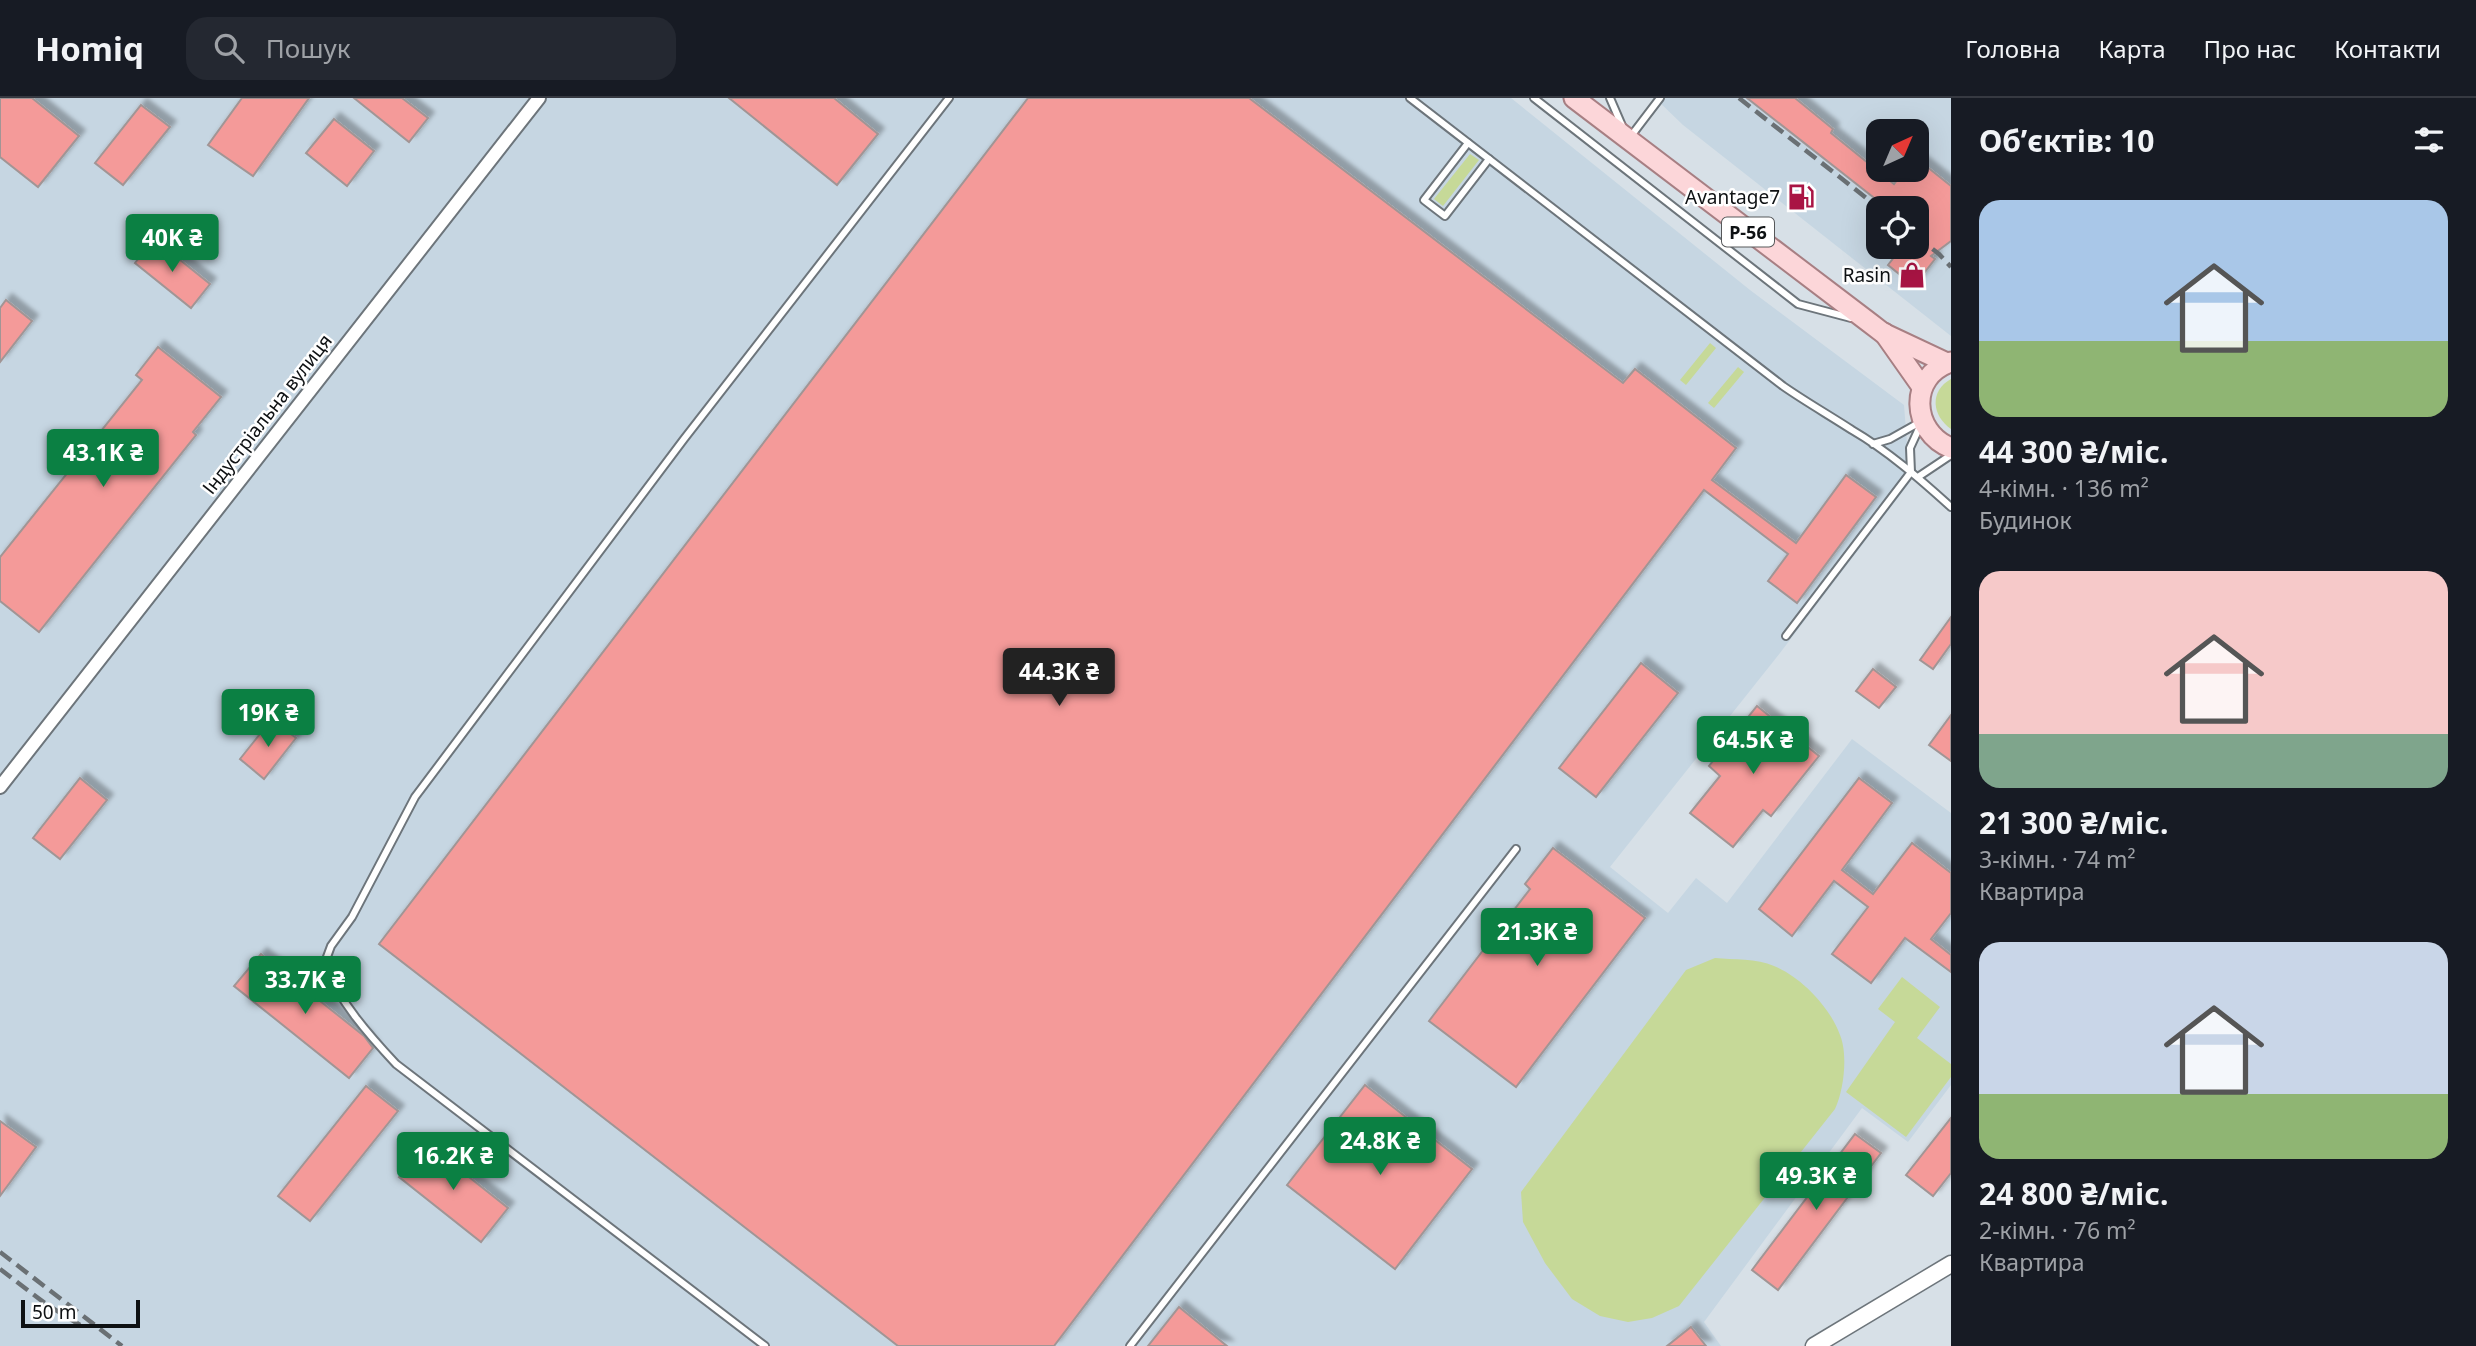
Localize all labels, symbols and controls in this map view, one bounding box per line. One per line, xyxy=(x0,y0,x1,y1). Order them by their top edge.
search box xyxy=(186,17,676,80)
text: Homiq xyxy=(35,26,144,71)
icon: search xyxy=(210,29,248,67)
text: Пошук xyxy=(266,30,351,66)
text: Головна xyxy=(1965,32,2061,65)
text: Карта xyxy=(2099,32,2166,65)
text: Про нас xyxy=(2204,32,2296,65)
text: Контакти xyxy=(2334,32,2441,65)
north arrow xyxy=(1866,119,1928,182)
map controls xyxy=(1866,119,1929,259)
text: Об’єктів: 10 xyxy=(1979,120,2154,161)
icon: filters xyxy=(2410,121,2448,159)
fuel station icon: Avantage7 xyxy=(1786,182,1816,212)
place label: Avantage7 xyxy=(1685,184,1780,210)
button: locate xyxy=(1866,196,1929,259)
pin: 40K ₴ xyxy=(123,214,221,274)
road number: Р-56 xyxy=(1722,217,1774,246)
text: 40K ₴ xyxy=(142,221,202,253)
icon: home xyxy=(2151,245,2277,371)
shop icon: Rasin xyxy=(1897,260,1927,290)
place label: Rasin xyxy=(1843,262,1891,288)
street label: Індустріальна вулиця xyxy=(196,329,338,499)
pin: 43.1K ₴ xyxy=(38,430,168,489)
text: 44 300 ₴/міс. xyxy=(1979,431,2169,472)
text: 43.1K ₴ xyxy=(63,436,143,468)
text: 4-кімн. · 136 m² xyxy=(1979,472,2149,504)
text: Будинок xyxy=(1979,504,2072,536)
icon: home xyxy=(2151,616,2277,742)
pin: 44.3K ₴ xyxy=(994,648,1124,708)
text: 44.3K ₴ xyxy=(1019,655,1099,687)
pin: 19K ₴ xyxy=(219,690,317,749)
text: 19K ₴ xyxy=(238,696,298,728)
pin: 64.5K ₴ xyxy=(1688,716,1818,776)
text: 64.5K ₴ xyxy=(1713,723,1793,755)
text: 21 300 ₴/міс. xyxy=(1979,802,2169,843)
text: 3-кімн. · 74 m² xyxy=(1979,843,2136,875)
text: Квартира xyxy=(1979,875,2085,907)
pin: 21.3K ₴ xyxy=(1472,908,1602,968)
text: 21.3K ₴ xyxy=(1497,915,1577,947)
pin: 33.7K ₴ xyxy=(240,956,370,1016)
text: 33.7K ₴ xyxy=(265,963,345,995)
icon: home xyxy=(2151,987,2277,1113)
pin: 24.8K ₴ xyxy=(1315,1118,1445,1177)
text: 24.8K ₴ xyxy=(1340,1124,1420,1156)
pin: 16.2K ₴ xyxy=(388,1132,518,1192)
text: 16.2K ₴ xyxy=(413,1139,493,1171)
pin: 49.3K ₴ xyxy=(1751,1152,1881,1212)
text: 49.3K ₴ xyxy=(1776,1159,1856,1191)
text: 24 800 ₴/міс. xyxy=(1979,1173,2169,1214)
text: 2-кімн. · 76 m² xyxy=(1979,1214,2136,1246)
text: Квартира xyxy=(1979,1246,2085,1278)
scale bar xyxy=(21,1297,140,1329)
text: 50 m xyxy=(32,1299,76,1325)

